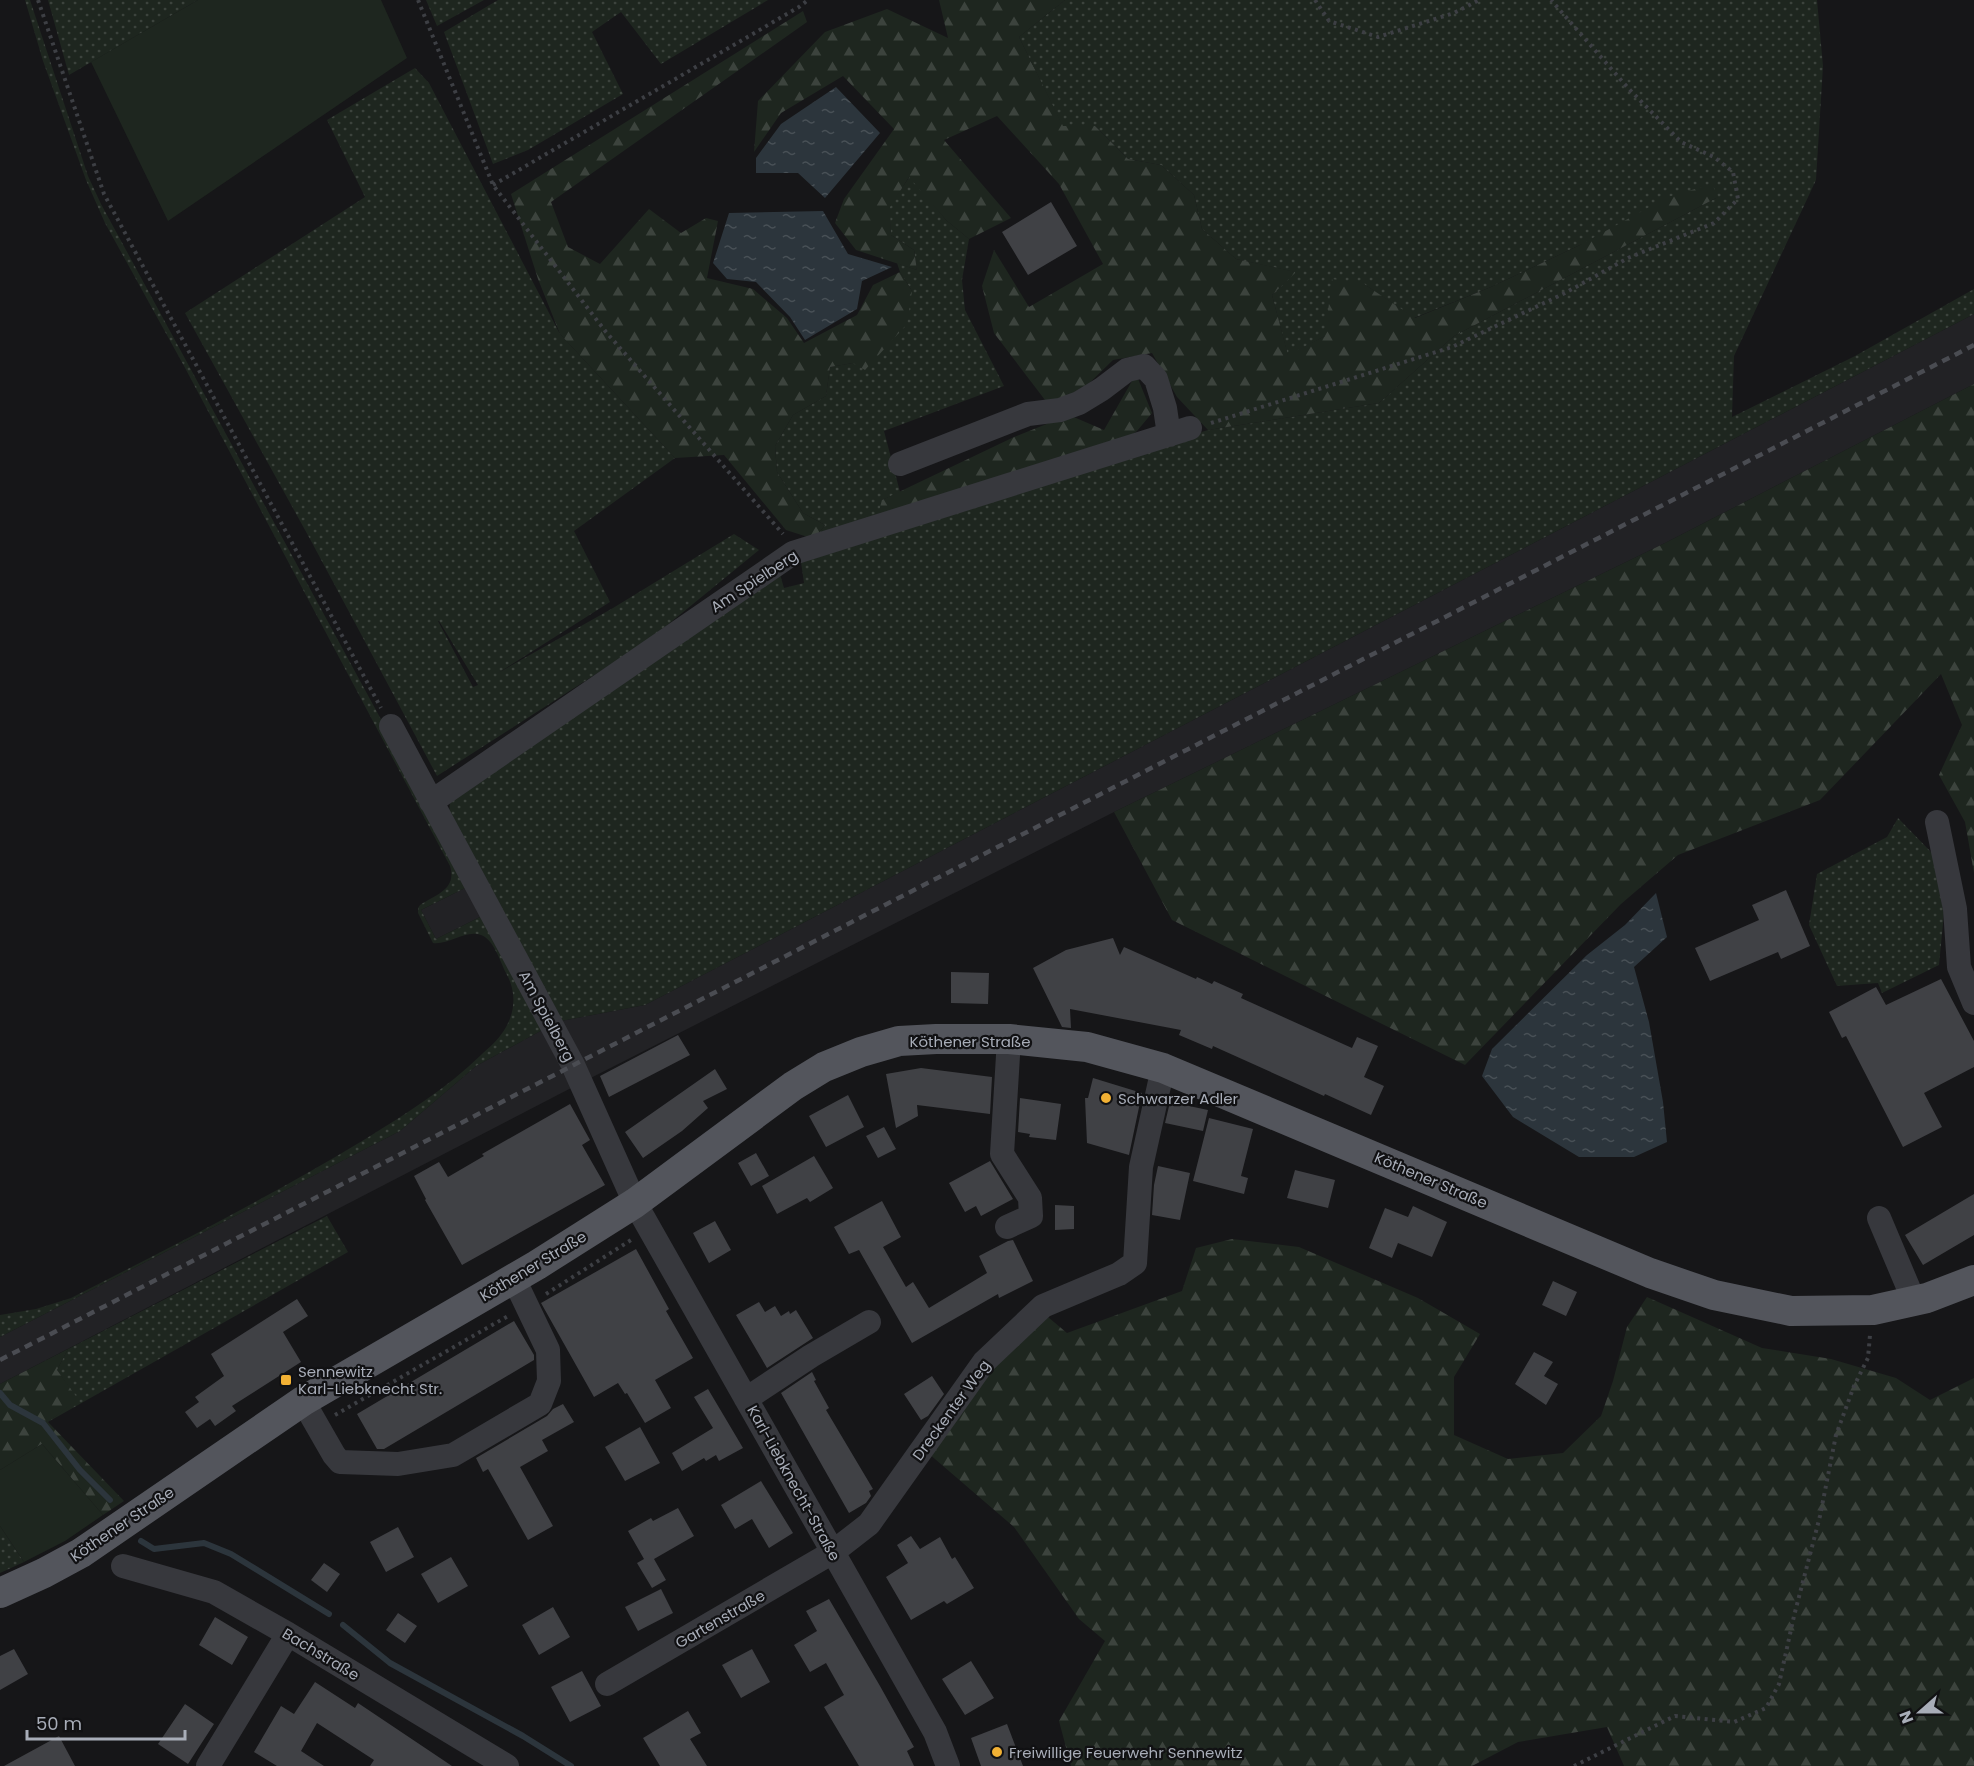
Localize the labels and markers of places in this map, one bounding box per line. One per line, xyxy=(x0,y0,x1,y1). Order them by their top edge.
place label: Schwarzer Adler xyxy=(1118,1088,1239,1109)
marker: Schwarzer Adler xyxy=(1099,1091,1113,1105)
place label: Sennewitz Karl-Liebknecht Str. xyxy=(298,1361,442,1399)
marker: Sennewitz Karl-Liebknecht Str. xyxy=(279,1373,293,1387)
place label: Freiwillige Feuerwehr Sennewitz xyxy=(1009,1742,1243,1763)
marker: Freiwillige Feuerwehr Sennewitz xyxy=(990,1745,1004,1759)

